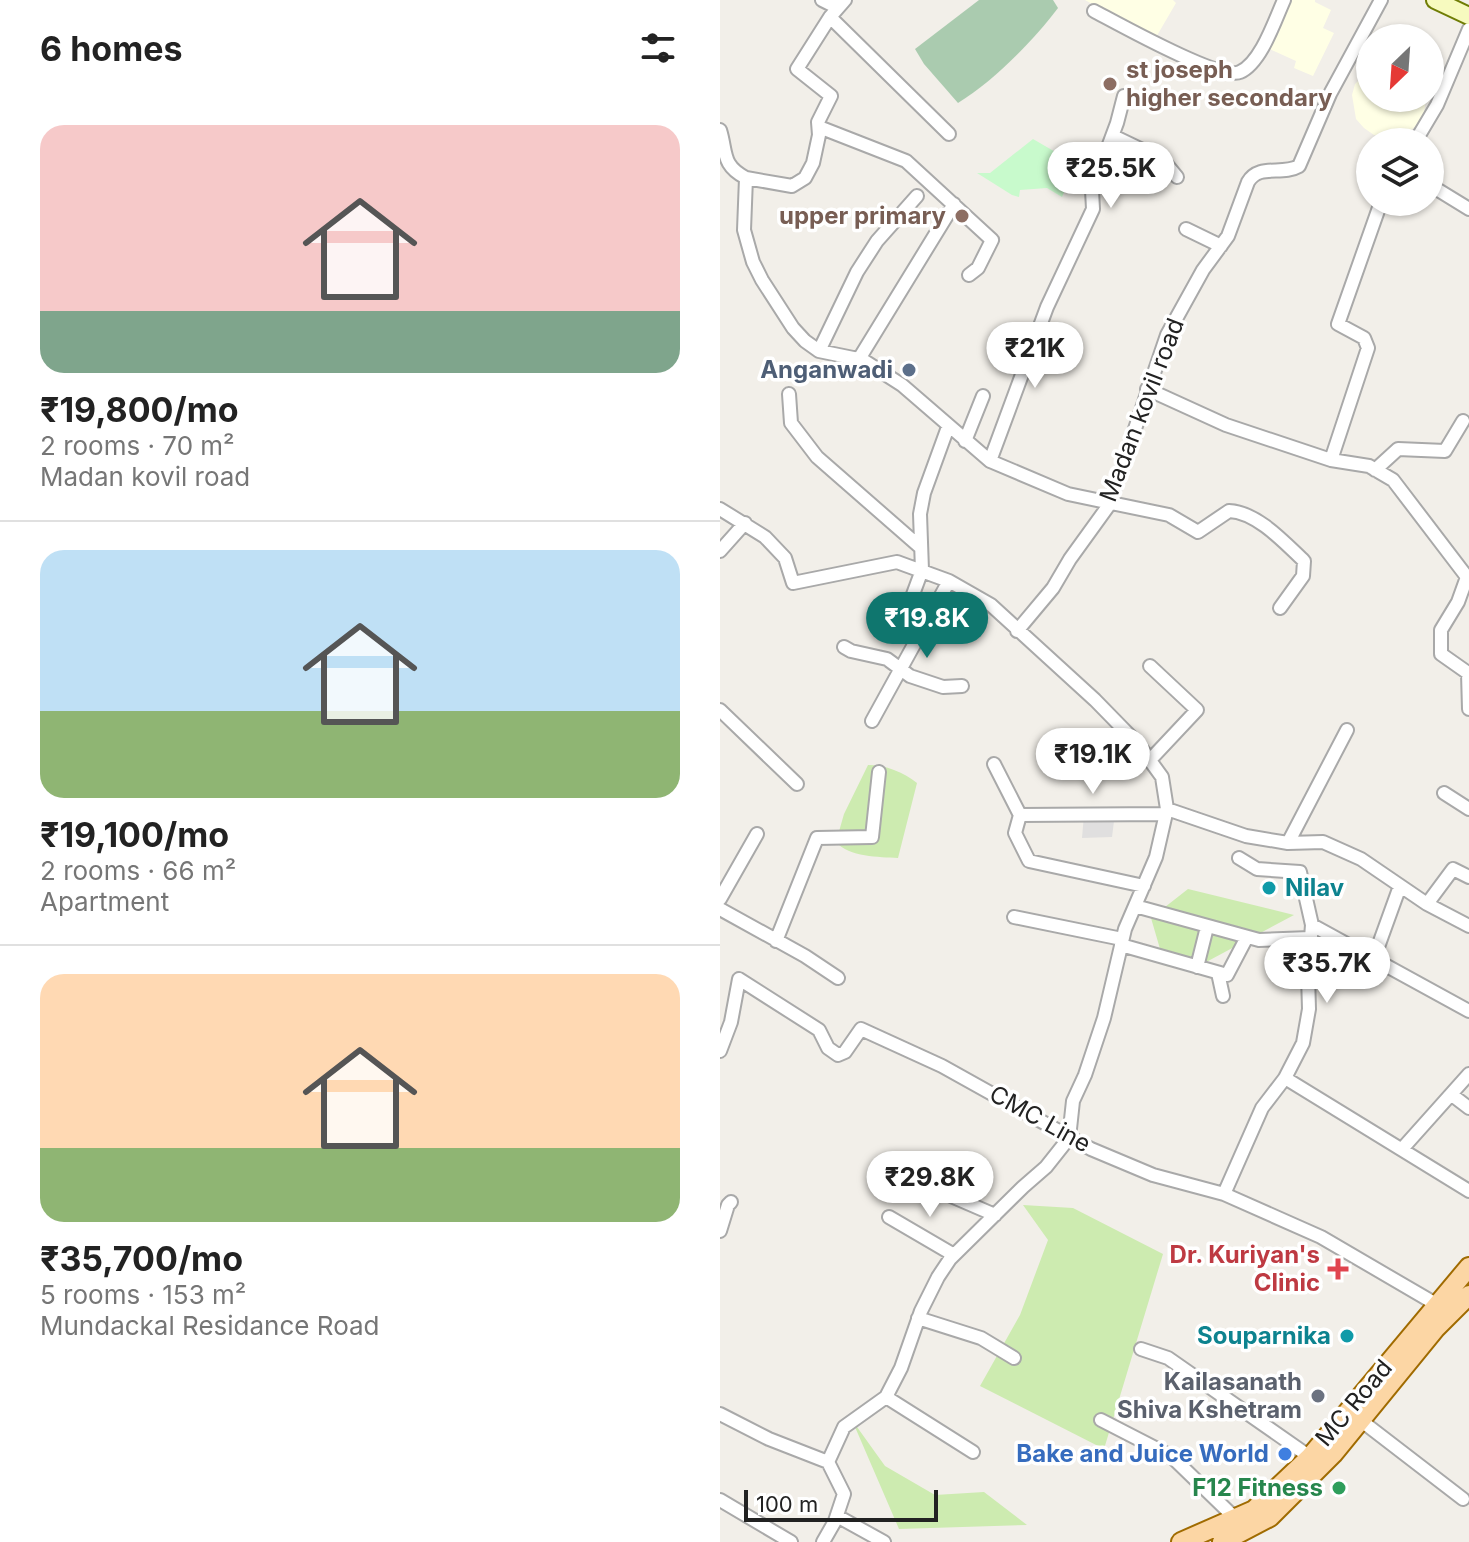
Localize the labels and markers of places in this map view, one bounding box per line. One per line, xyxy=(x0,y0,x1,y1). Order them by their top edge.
place label: st joseph higher secondary xyxy=(1126,55,1333,112)
marker: st joseph higher secondary xyxy=(1101,75,1119,93)
pin: ₹25.5K xyxy=(1046,142,1176,210)
place label: upper primary xyxy=(779,201,947,230)
marker: upper primary xyxy=(953,207,971,225)
pin: ₹21K xyxy=(988,322,1082,390)
place label: Anganwadi xyxy=(760,355,893,384)
marker: Anganwadi xyxy=(900,361,918,379)
pin: ₹19.8K xyxy=(862,592,992,660)
pin: ₹19.1K xyxy=(1028,728,1158,796)
place label: Nilav xyxy=(1285,873,1345,902)
marker: Nilav xyxy=(1260,879,1278,897)
pin: ₹35.7K xyxy=(1262,937,1392,1005)
pin: ₹29.8K xyxy=(865,1151,995,1219)
place label: Dr. Kuriyan's Clinic xyxy=(1170,1240,1320,1297)
marker: Dr. Kuriyan's Clinic xyxy=(1327,1258,1349,1280)
place label: Souparnika xyxy=(1197,1321,1331,1350)
marker: Souparnika xyxy=(1338,1327,1356,1345)
place label: Kailasanath Shiva Kshetram xyxy=(1117,1367,1302,1424)
marker: Kailasanath Shiva Kshetram xyxy=(1309,1387,1327,1405)
place label: Bake and Juice World xyxy=(1016,1439,1269,1468)
marker: Bake and Juice World xyxy=(1276,1445,1294,1463)
place label: F12 Fitness xyxy=(1192,1473,1323,1502)
marker: F12 Fitness xyxy=(1330,1479,1348,1497)

